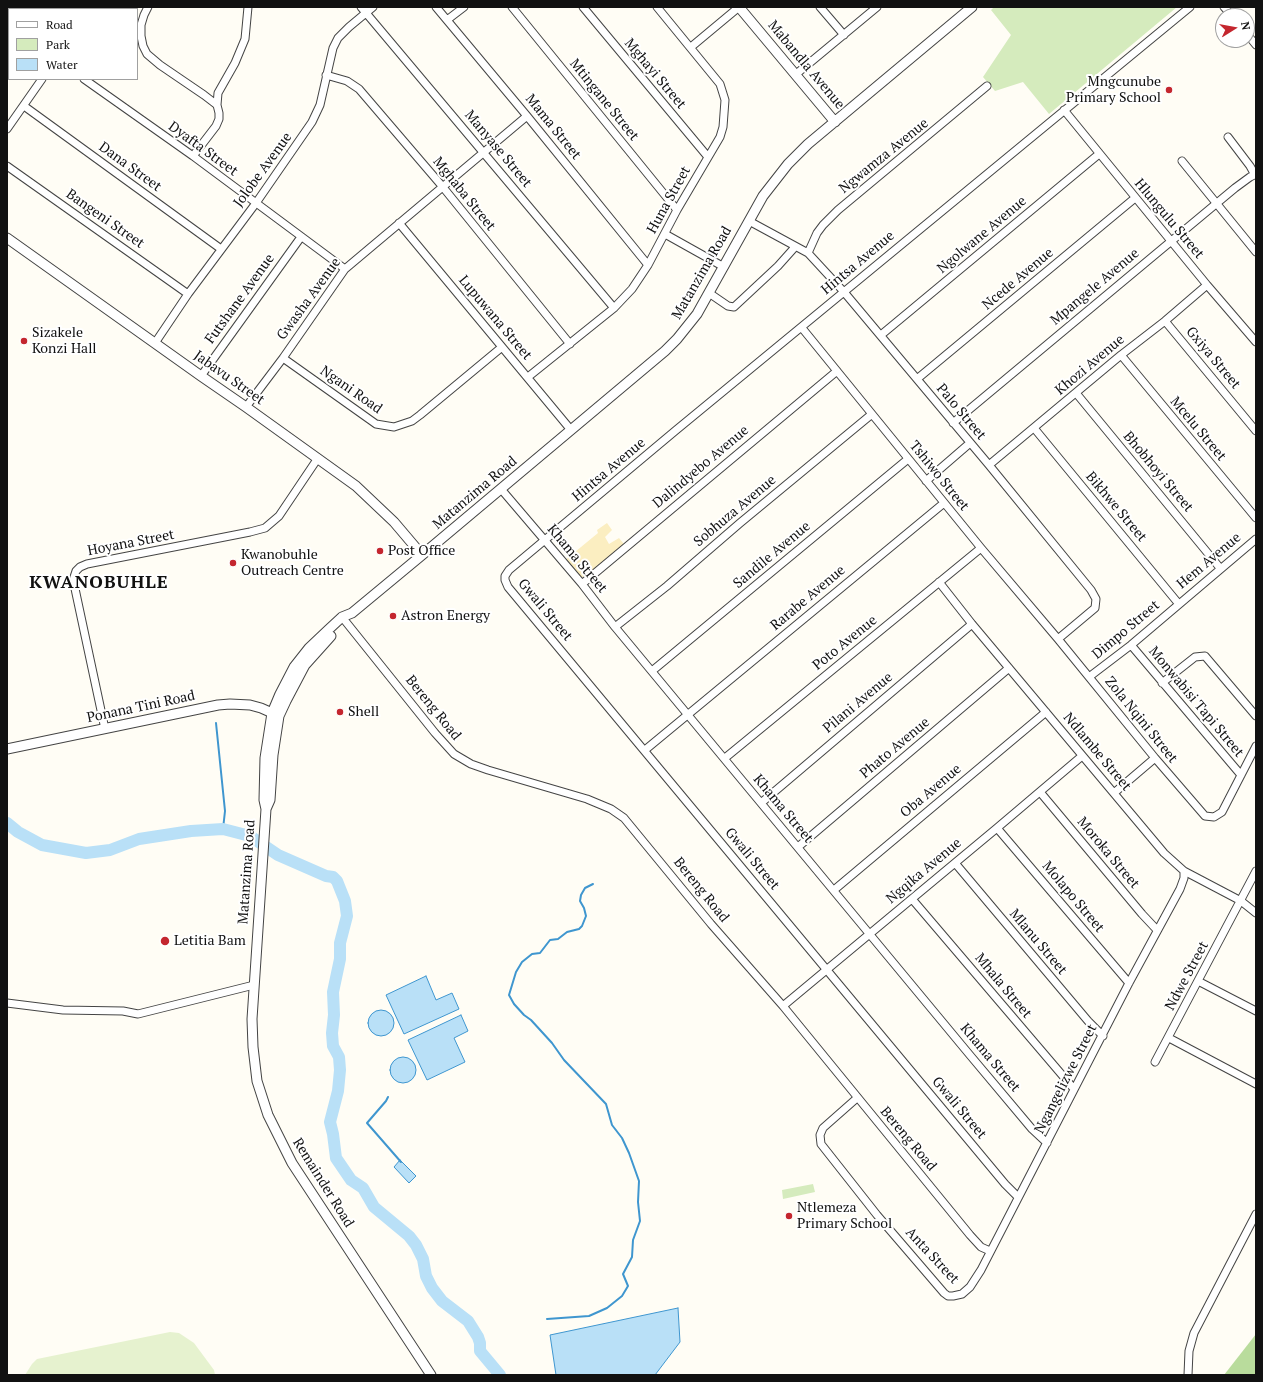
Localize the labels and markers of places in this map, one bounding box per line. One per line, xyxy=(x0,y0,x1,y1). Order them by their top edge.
place label: Mngcunube Primary School xyxy=(1066,74,1161,106)
marker: Mngcunube Primary School xyxy=(1164,85,1174,95)
place label: Sizakele Konzi Hall xyxy=(32,325,97,358)
marker: Sizakele Konzi Hall xyxy=(19,336,29,346)
place label: Post Office xyxy=(388,543,455,559)
marker: Post Office xyxy=(375,546,385,556)
place label: Kwanobuhle Outreach Centre xyxy=(241,547,344,580)
marker: Kwanobuhle Outreach Centre xyxy=(228,558,238,568)
place label: Astron Energy xyxy=(401,608,490,624)
marker: Astron Energy xyxy=(388,611,398,621)
place label: Shell xyxy=(348,704,379,720)
marker: Shell xyxy=(335,707,345,717)
place label: Letitia Bam xyxy=(174,933,246,949)
marker: Letitia Bam xyxy=(159,935,171,947)
place label: Ntlemeza Primary School xyxy=(797,1200,892,1232)
marker: Ntlemeza Primary School xyxy=(784,1211,794,1221)

